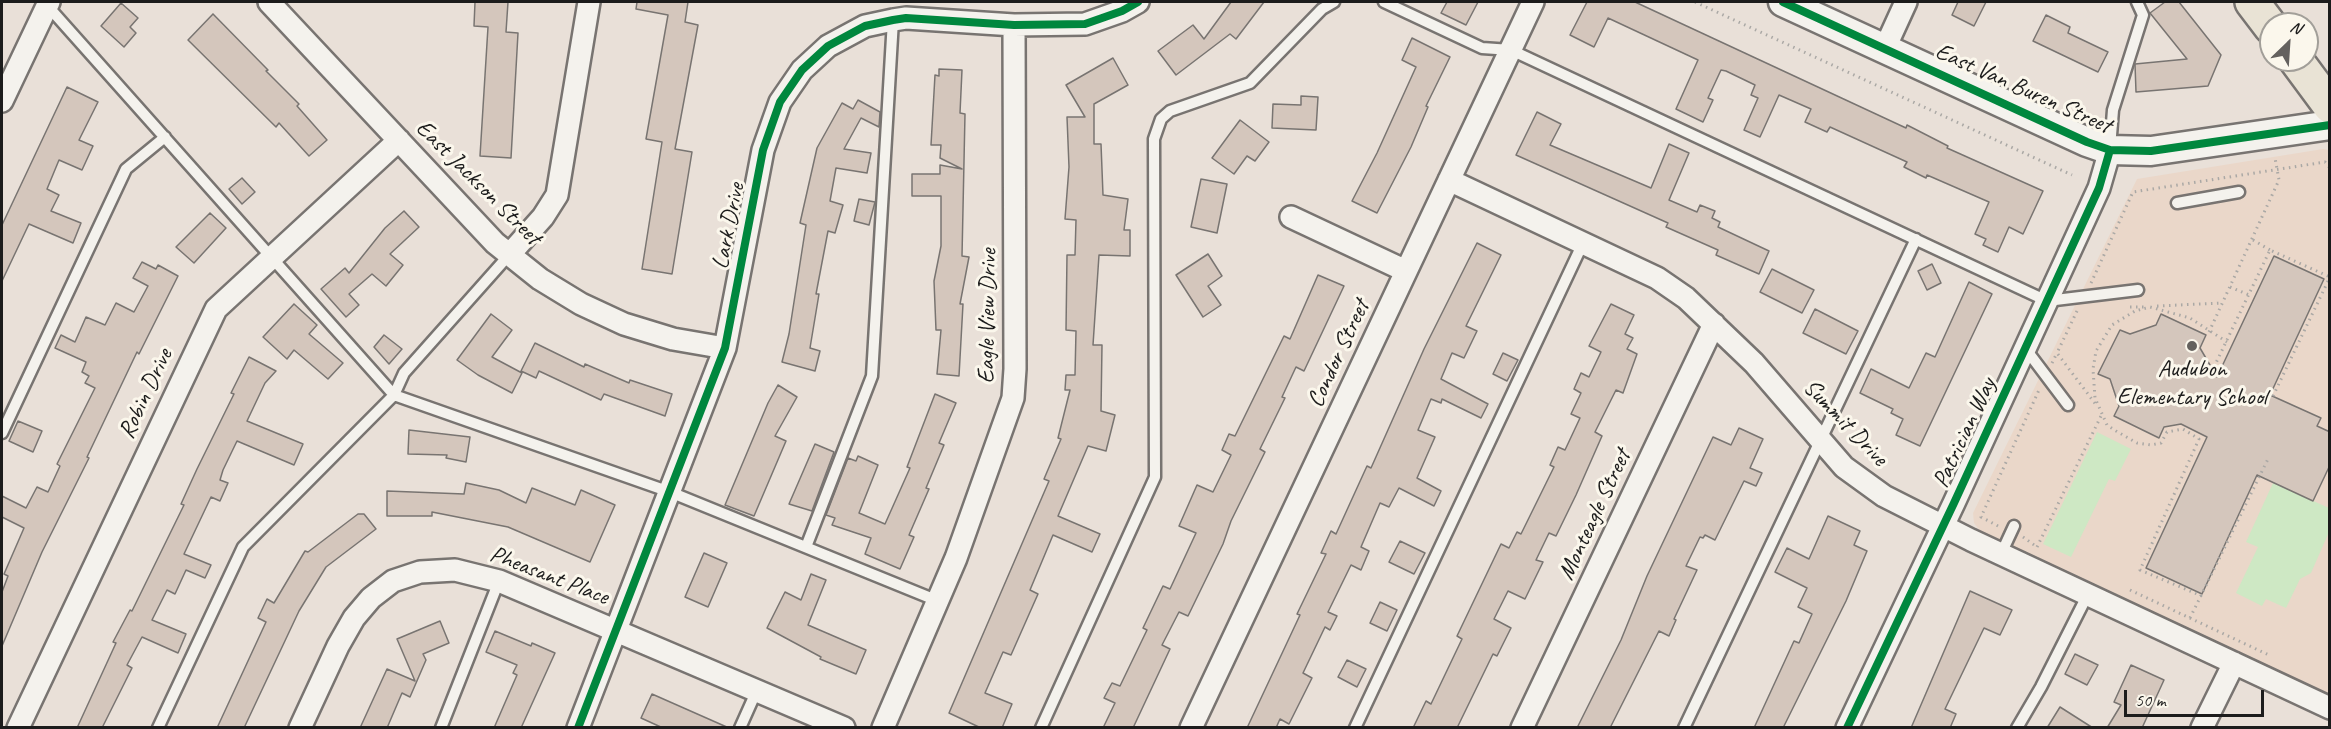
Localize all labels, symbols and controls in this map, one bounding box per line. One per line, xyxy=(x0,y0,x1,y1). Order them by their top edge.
north arrow xyxy=(2259,12,2319,72)
text: N xyxy=(2287,16,2304,39)
street label: East Van Buren Street xyxy=(1931,37,2115,141)
street label: East Jackson Street xyxy=(409,114,547,252)
street label: Lark Drive xyxy=(707,181,751,271)
street label: Eagle View Drive xyxy=(972,248,1004,384)
street label: Condor Street xyxy=(1302,296,1376,412)
marker: Audubon Elementary School xyxy=(2185,339,2199,353)
street label: Robin Drive xyxy=(113,345,179,443)
place label: Audubon Elementary School xyxy=(2117,356,2267,412)
street label: Summit Drive xyxy=(1797,374,1893,472)
street label: Patrician Way xyxy=(1927,374,2003,492)
street label: Monteagle Street xyxy=(1552,445,1638,585)
street label: Pheasant Place xyxy=(486,540,612,612)
scale bar xyxy=(2127,678,2266,716)
text: 50 m xyxy=(2135,689,2166,711)

